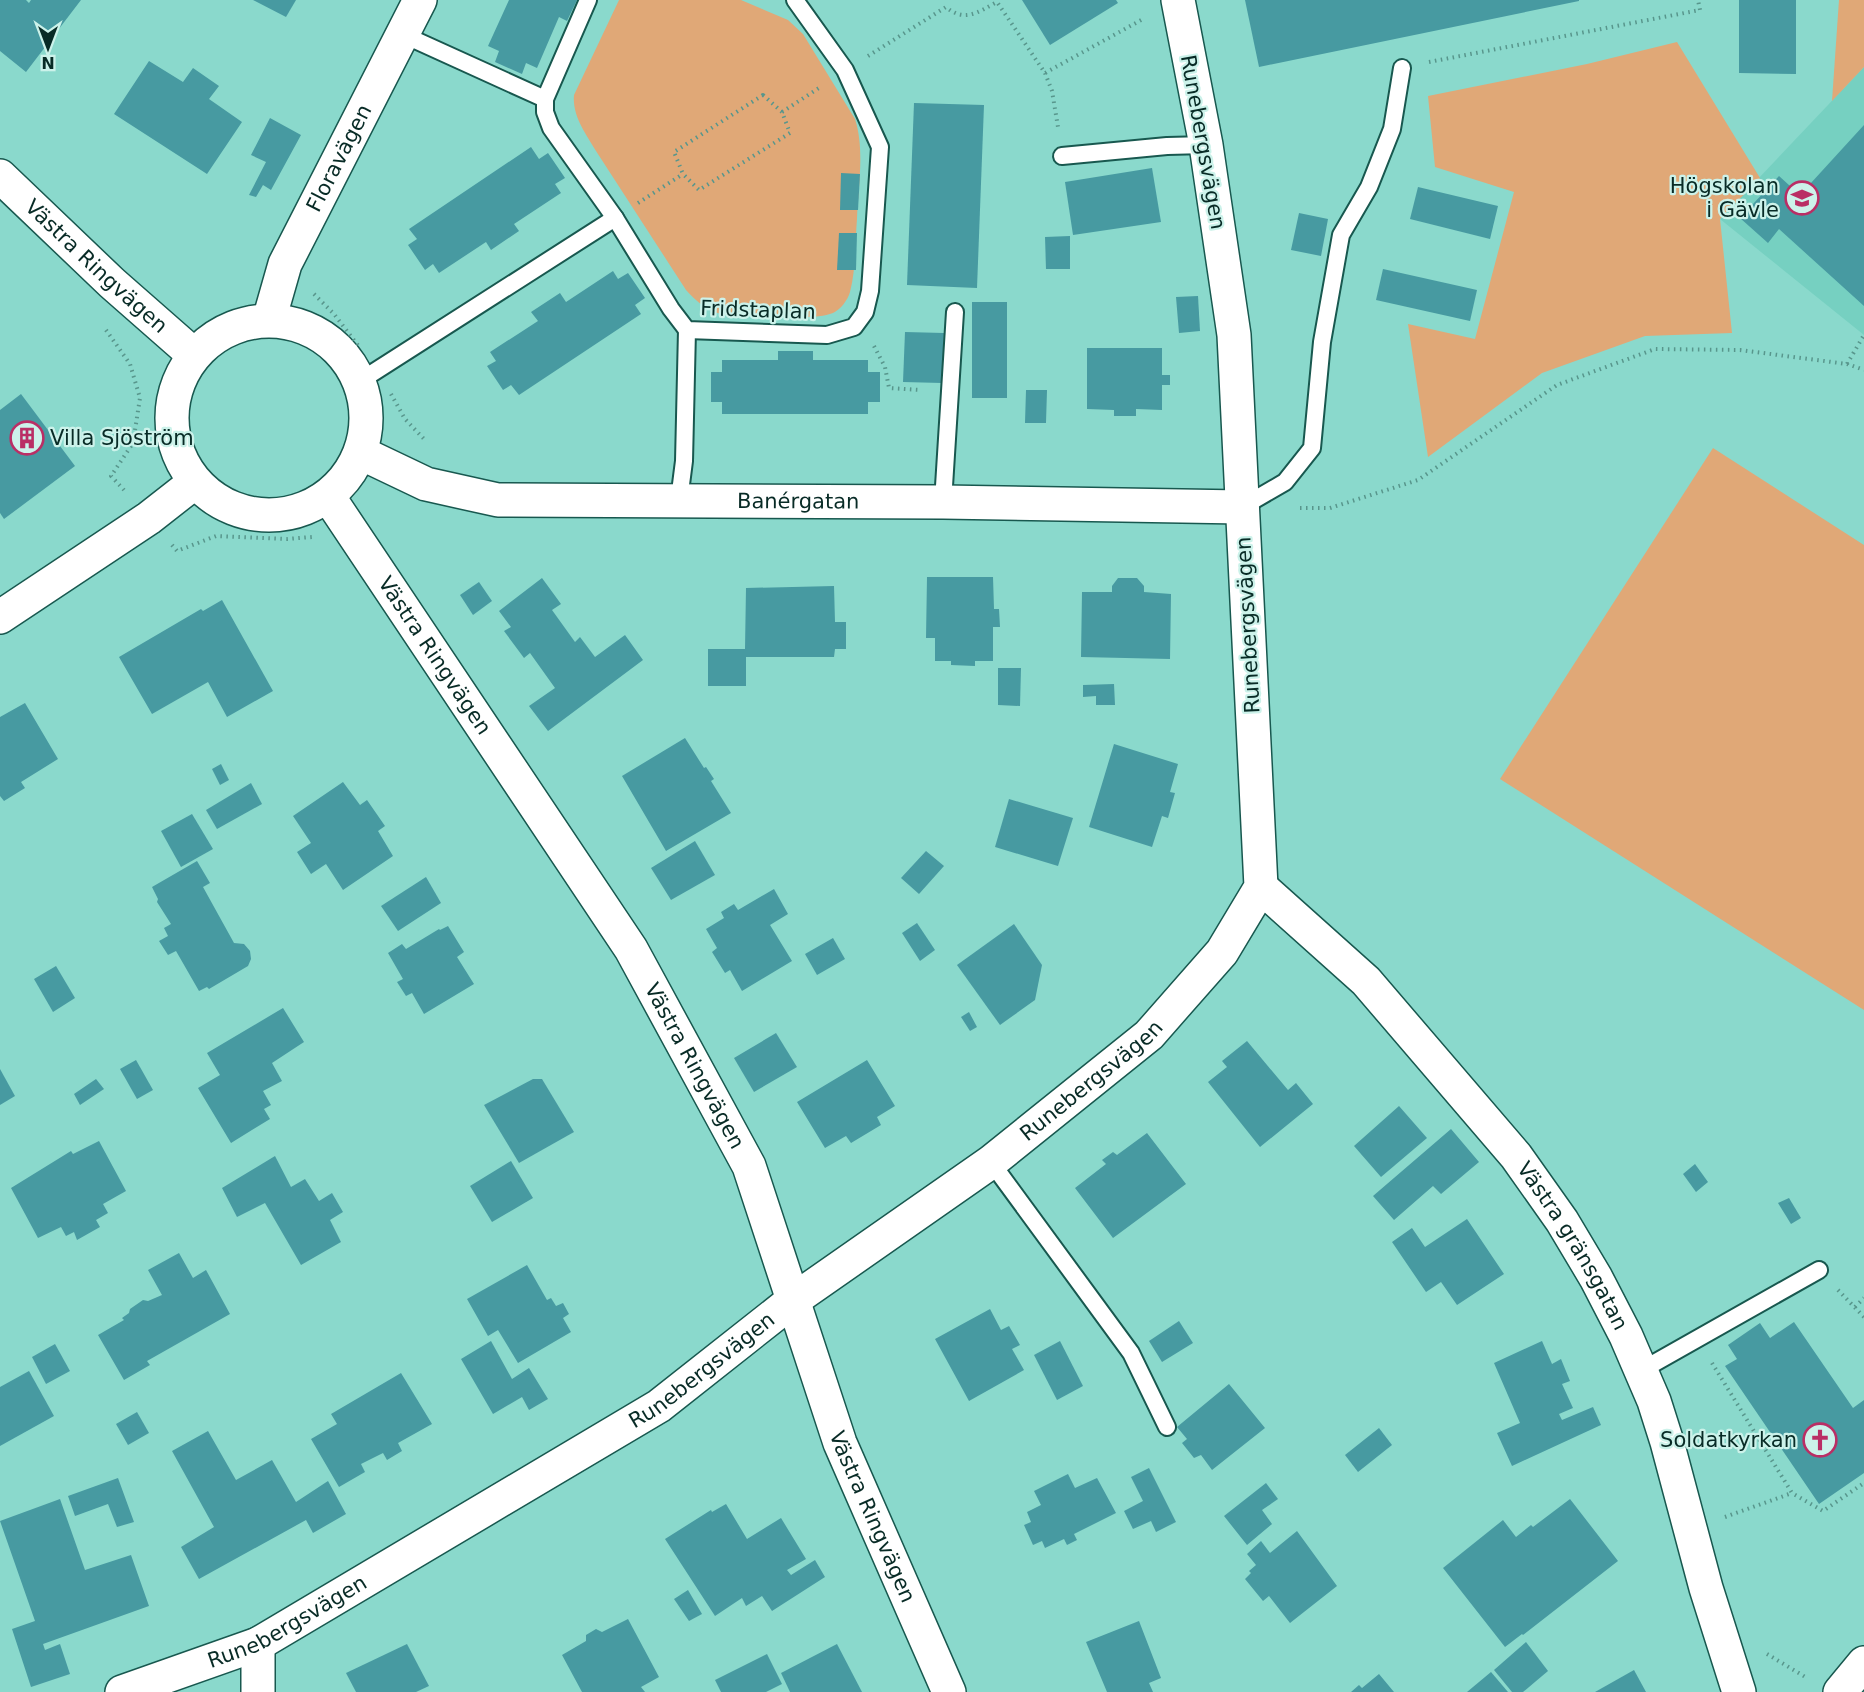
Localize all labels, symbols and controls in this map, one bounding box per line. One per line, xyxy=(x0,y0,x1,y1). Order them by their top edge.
north arrow xyxy=(18,18,78,78)
text: N xyxy=(41,53,55,72)
street label: Runebergsvägen xyxy=(1176,53,1230,231)
street label: Floravägen xyxy=(302,101,376,216)
place label: Högskolan i Gävle xyxy=(1670,174,1779,222)
school or university icon: Högskolan i Gävle xyxy=(1784,180,1820,216)
street label: Västra Ringvägen xyxy=(20,195,172,338)
street label: Fridstaplan xyxy=(700,296,816,324)
building icon: Villa Sjöström xyxy=(9,420,45,456)
place label: Villa Sjöström xyxy=(50,426,194,450)
street label: Banérgatan xyxy=(737,489,859,514)
street label: Runebergsvägen xyxy=(1231,536,1265,714)
street label: Västra Ringvägen xyxy=(373,572,496,739)
street label: Västra Ringvägen xyxy=(640,979,749,1153)
street label: Runebergsvägen xyxy=(1015,1016,1168,1146)
street label: Västra gränsgatan xyxy=(1512,1157,1633,1334)
street label: Runebergsvägen xyxy=(625,1307,779,1433)
church icon: Soldatkyrkan xyxy=(1802,1422,1838,1458)
street label: Västra Ringvägen xyxy=(825,1428,920,1606)
place label: Soldatkyrkan xyxy=(1660,1428,1797,1452)
street label: Runebergsvägen xyxy=(204,1570,371,1673)

